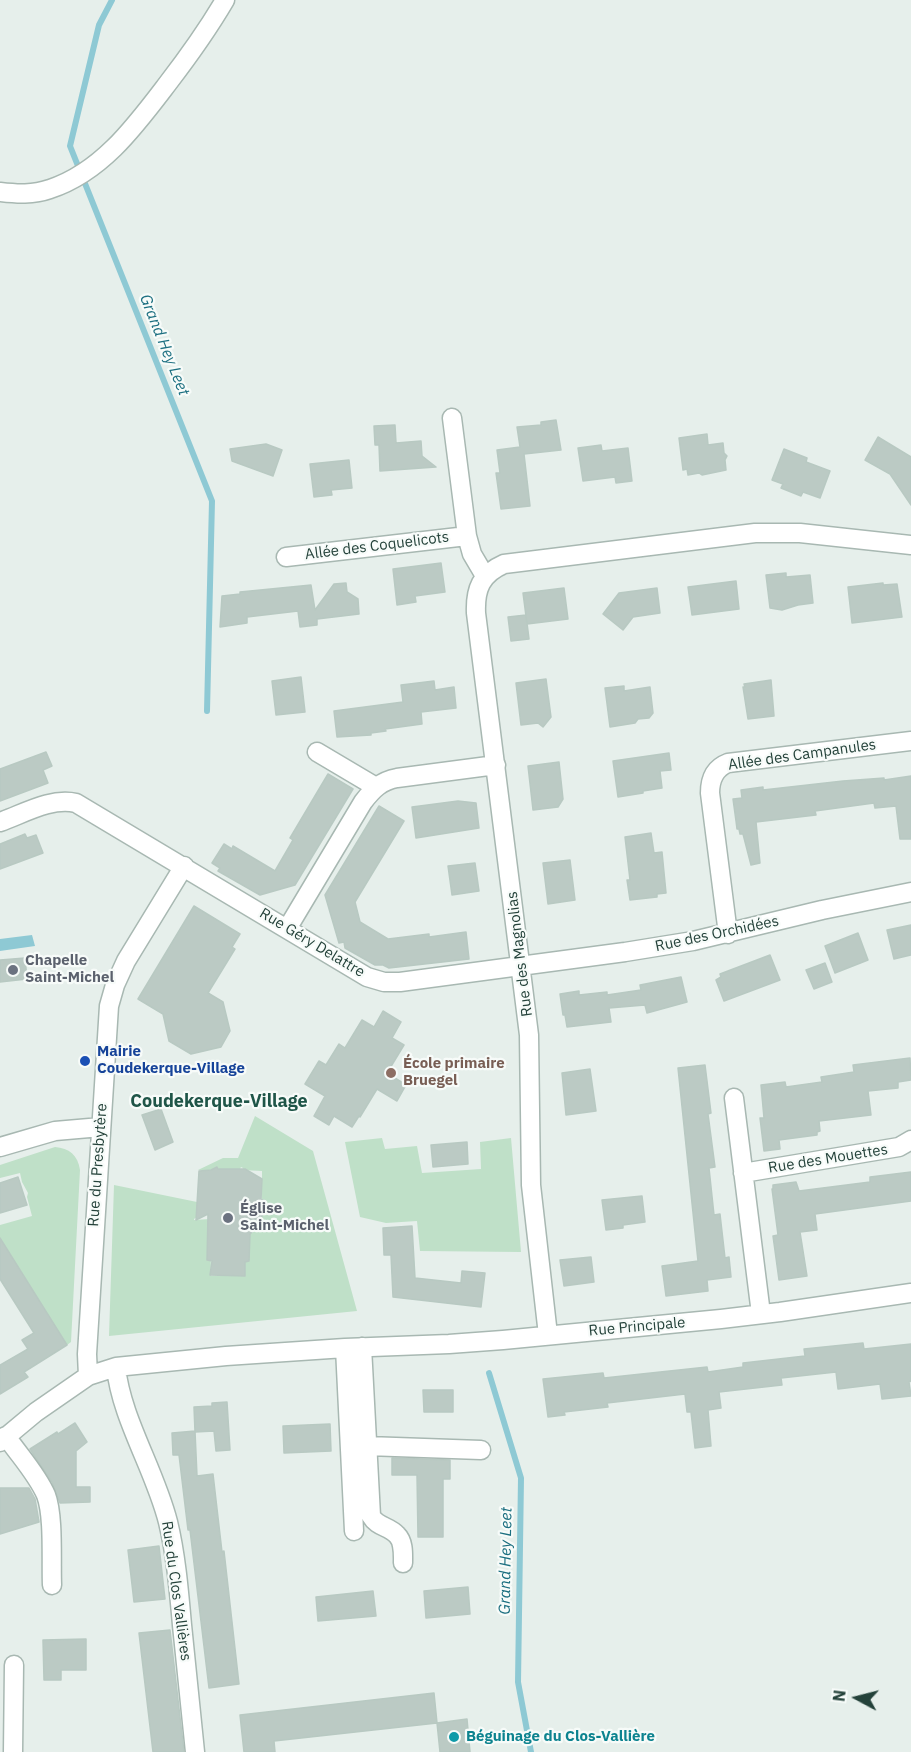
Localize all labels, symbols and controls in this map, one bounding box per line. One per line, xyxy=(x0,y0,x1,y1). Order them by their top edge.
water label: Grand Hey Leet xyxy=(135,292,193,398)
street label: Allée des Coquelicots xyxy=(304,528,450,564)
street label: Allée des Campanules xyxy=(727,736,877,774)
street label: Rue des Magnolias xyxy=(503,890,537,1018)
street label: Rue Géry Delattre xyxy=(256,904,368,982)
street label: Rue des Orchidées xyxy=(653,912,781,956)
place label: Chapelle Saint-Michel xyxy=(25,952,114,987)
marker: Chapelle Saint-Michel xyxy=(6,963,20,977)
place label: Mairie Coudekerque-Village xyxy=(97,1043,245,1078)
marker: Mairie Coudekerque-Village xyxy=(78,1054,92,1068)
place label: École primaire Bruegel xyxy=(403,1055,505,1090)
marker: École primaire Bruegel xyxy=(384,1066,398,1080)
district label: Coudekerque-Village xyxy=(130,1091,308,1113)
street label: Rue du Presbytère xyxy=(85,1103,111,1227)
street label: Rue des Mouettes xyxy=(767,1141,889,1177)
place label: Église Saint-Michel xyxy=(240,1200,329,1235)
marker: Église Saint-Michel xyxy=(221,1211,235,1225)
street label: Rue Principale xyxy=(588,1314,686,1340)
water label: Grand Hey Leet xyxy=(495,1507,517,1615)
street label: Rue du Clos Vallières xyxy=(157,1520,195,1662)
north arrow xyxy=(827,1668,887,1728)
text: N xyxy=(829,1689,850,1703)
place label: Béguinage du Clos-Vallière xyxy=(466,1728,655,1746)
marker: Béguinage du Clos-Vallière xyxy=(447,1730,461,1744)

